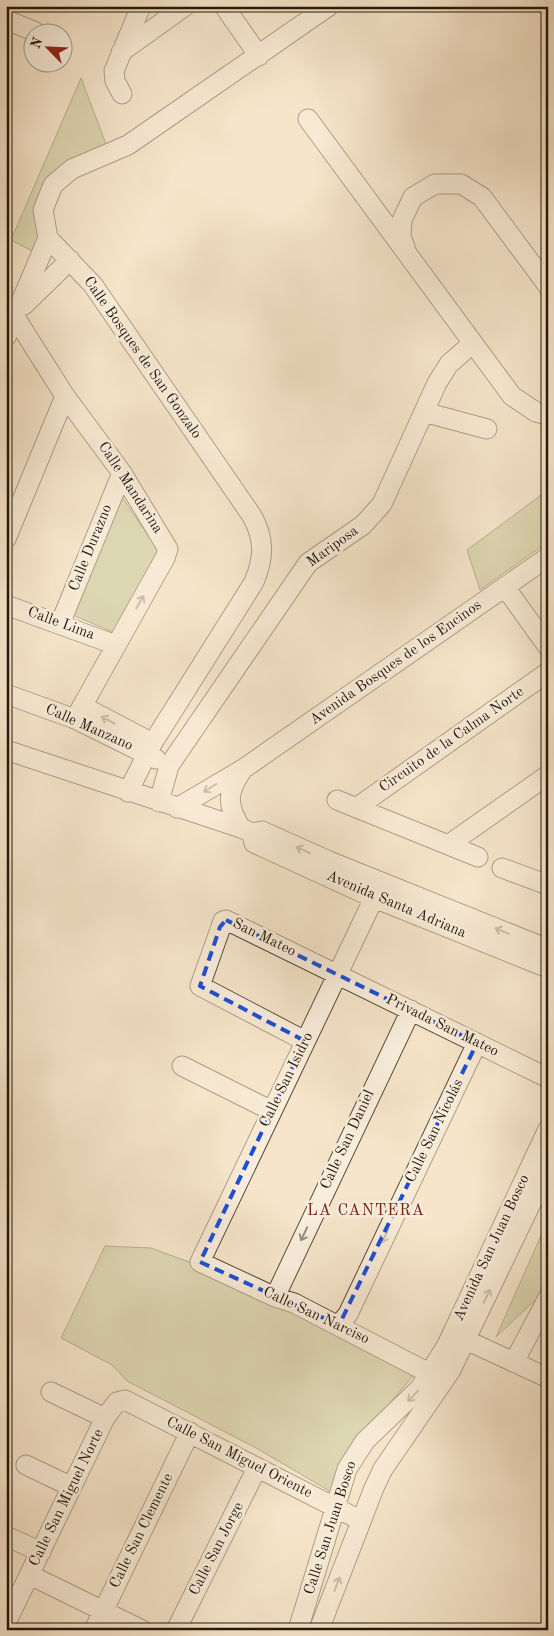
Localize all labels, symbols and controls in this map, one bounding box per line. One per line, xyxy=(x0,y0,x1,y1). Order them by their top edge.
north arrow xyxy=(22,22,72,72)
text: N xyxy=(28,35,46,51)
street label: Calle Bosques de San Gonzalo xyxy=(80,274,204,442)
street label: Calle Mandarina xyxy=(95,440,165,537)
street label: Calle Durazno xyxy=(67,503,115,593)
street label: Mariposa xyxy=(305,523,362,570)
one-way arrow xyxy=(136,596,146,610)
street label: Avenida Bosques de los Encinos xyxy=(307,598,485,728)
street label: Calle Lima xyxy=(26,605,97,643)
street label: Circuito de la Calma Norte xyxy=(377,684,527,796)
street label: Calle Manzano xyxy=(43,702,135,754)
one-way arrow xyxy=(101,715,116,724)
one-way arrow xyxy=(203,783,217,793)
one-way arrow xyxy=(296,844,311,854)
street label: Avenida Santa Adriana xyxy=(324,869,469,941)
street label: San Mateo xyxy=(230,916,298,960)
one-way arrow xyxy=(495,926,511,935)
street label: Privada San Mateo xyxy=(383,992,501,1060)
street label: Calle San Isidro xyxy=(258,1030,316,1130)
street label: Calle San Nicolás xyxy=(403,1077,467,1185)
street label: Calle San Daniel xyxy=(318,1088,378,1192)
street label: Avenida San Juan Bosco xyxy=(452,1173,532,1323)
district label: LA CANTERA xyxy=(307,1203,425,1219)
one-way arrow xyxy=(299,1226,308,1241)
one-way arrow xyxy=(380,1228,389,1243)
street label: Calle San Narciso xyxy=(261,1285,371,1347)
one-way arrow xyxy=(482,1289,492,1304)
one-way arrow xyxy=(407,1389,419,1401)
street label: Calle San Miguel Oriente xyxy=(164,1415,314,1501)
street label: Calle San Miguel Norte xyxy=(27,1427,107,1569)
street label: Calle San Juan Bosco xyxy=(302,1459,360,1597)
street label: Calle San Clemente xyxy=(108,1471,176,1591)
street label: Calle San Jorge xyxy=(187,1500,247,1598)
one-way arrow xyxy=(333,1577,342,1592)

